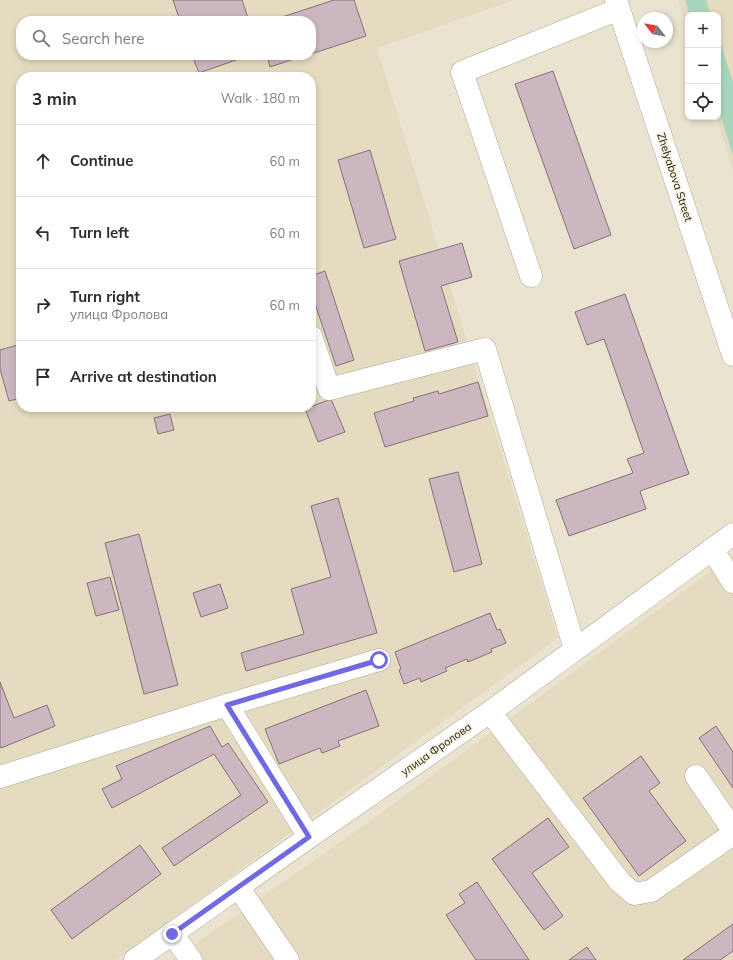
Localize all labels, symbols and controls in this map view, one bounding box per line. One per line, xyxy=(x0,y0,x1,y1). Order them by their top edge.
north arrow xyxy=(637,12,673,48)
map controls xyxy=(685,12,721,120)
button: + xyxy=(685,12,721,48)
search box xyxy=(16,16,316,60)
icon: search xyxy=(30,27,52,49)
text: Search here xyxy=(62,29,144,48)
button: − xyxy=(685,48,721,84)
button: locate xyxy=(685,84,721,120)
text: 3 min xyxy=(32,88,77,109)
text: Walk · 180 m xyxy=(221,90,300,106)
street label: Zhelyabova Street xyxy=(654,131,696,223)
icon: ahead xyxy=(32,150,54,172)
text: Continue xyxy=(70,151,133,170)
text: 60 m xyxy=(270,153,300,169)
icon: left xyxy=(32,222,54,244)
text: Turn left xyxy=(70,223,129,242)
text: 60 m xyxy=(270,225,300,241)
text: Turn right xyxy=(70,287,140,306)
icon: right xyxy=(32,294,54,316)
text: 60 m xyxy=(270,297,300,313)
text: улица Фролова xyxy=(70,306,168,322)
icon: arrive xyxy=(32,366,54,388)
text: Arrive at destination xyxy=(70,367,217,386)
route start xyxy=(370,651,388,669)
street label: улица Фролова xyxy=(398,719,474,779)
route end xyxy=(163,925,181,943)

